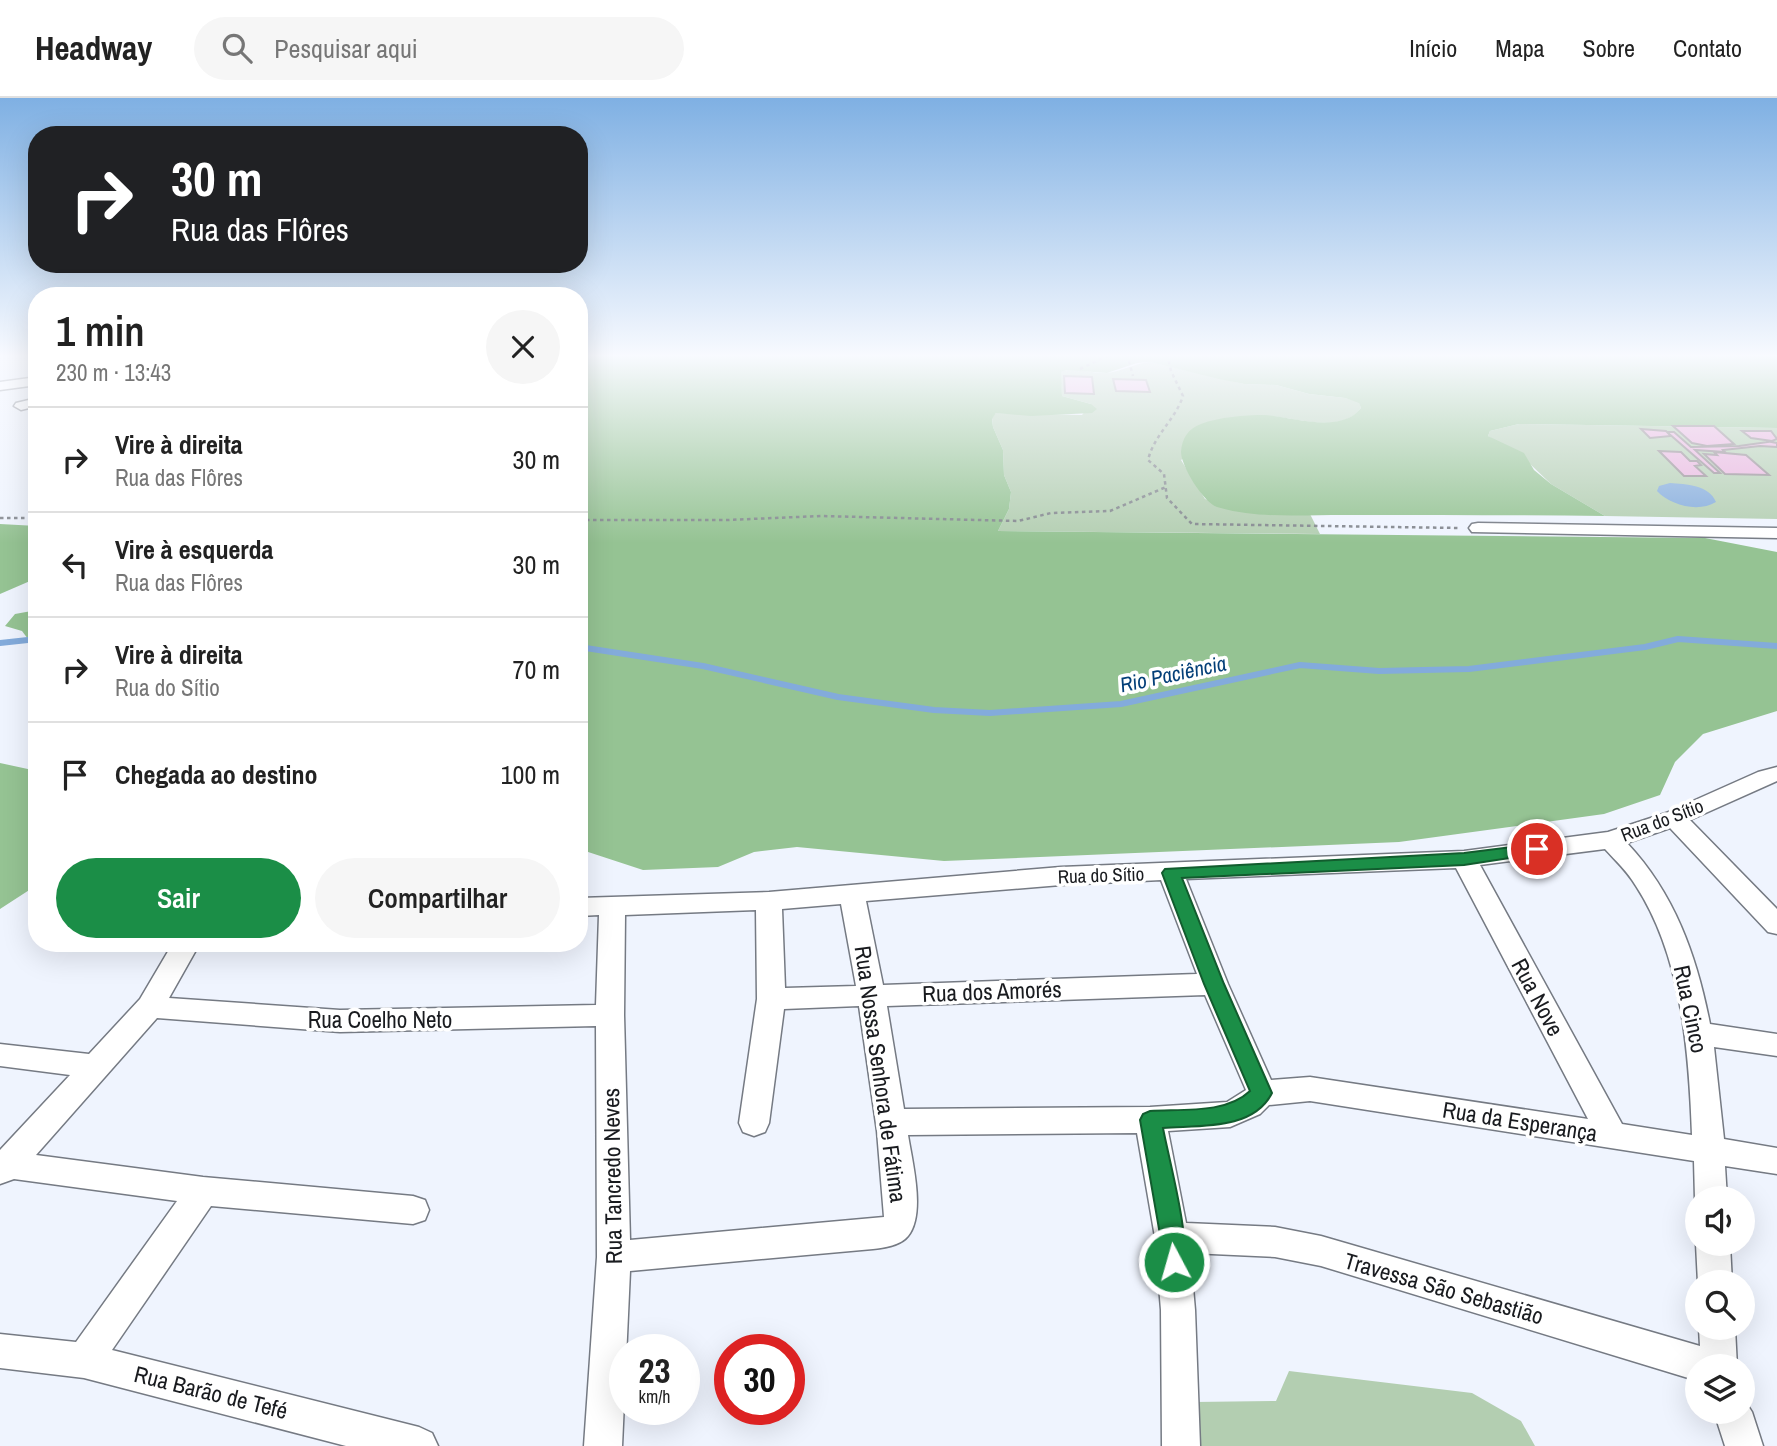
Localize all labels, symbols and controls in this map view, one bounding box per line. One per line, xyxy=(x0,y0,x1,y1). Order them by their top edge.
search box xyxy=(194,17,684,80)
text: Headway xyxy=(35,26,152,70)
icon: search xyxy=(218,29,256,67)
text: Pesquisar aqui xyxy=(274,31,418,66)
text: Início xyxy=(1409,32,1457,64)
text: Mapa xyxy=(1495,32,1545,64)
text: Sobre xyxy=(1583,32,1635,64)
text: Contato xyxy=(1673,32,1742,64)
text: 30 m xyxy=(171,145,263,211)
icon: right xyxy=(56,154,147,245)
text: Rua das Flôres xyxy=(171,208,349,251)
text: 1 min xyxy=(56,303,145,359)
button: close xyxy=(486,310,560,384)
text: 230 m · 13:43 xyxy=(56,357,171,388)
text: Vire à direita xyxy=(115,427,243,462)
icon: right xyxy=(56,441,94,479)
text: 30 m xyxy=(513,442,560,477)
text: Rua das Flôres xyxy=(115,462,243,493)
text: Vire à esquerda xyxy=(115,532,273,567)
icon: left xyxy=(56,546,94,584)
text: 30 m xyxy=(513,547,560,582)
text: Rua das Flôres xyxy=(115,567,243,598)
text: Vire à direita xyxy=(115,637,243,672)
water label: Rio Paciência xyxy=(1117,649,1229,699)
icon: right xyxy=(56,651,94,689)
text: 70 m xyxy=(513,652,560,687)
text: Rua do Sítio xyxy=(115,672,220,703)
icon: arrive xyxy=(56,756,94,794)
text: Chegada ao destino xyxy=(115,757,318,792)
text: 100 m xyxy=(501,757,560,792)
street label: Rua do Sítio xyxy=(1617,792,1707,848)
pin xyxy=(1507,819,1567,879)
icon: arrive xyxy=(1518,830,1556,868)
button: Sair xyxy=(56,858,301,938)
button: Compartilhar xyxy=(315,858,560,938)
street label: Rua do Sítio xyxy=(1057,860,1145,890)
street label: Rua Nossa Senhora de Fátima xyxy=(848,944,914,1205)
street label: Rua Nove xyxy=(1505,953,1571,1041)
street label: Rua Cinco xyxy=(1667,962,1715,1056)
street label: Rua dos Amorés xyxy=(922,973,1062,1009)
street label: Rua Coelho Neto xyxy=(308,1004,452,1035)
street label: Rua Tancredo Neves xyxy=(595,1088,629,1264)
street label: Rua da Esperança xyxy=(1440,1093,1600,1149)
map controls xyxy=(1685,1186,1755,1424)
button: sound xyxy=(1685,1186,1755,1256)
position arrow xyxy=(1137,1225,1211,1299)
street label: Travessa São Sebastião xyxy=(1341,1245,1547,1331)
button: search xyxy=(1685,1270,1755,1340)
speed limit sign: 30 xyxy=(714,1334,805,1425)
text: 23 xyxy=(639,1347,670,1394)
button: layers xyxy=(1685,1354,1755,1424)
street label: Rua Barão de Tefé xyxy=(131,1358,291,1426)
text: km/h xyxy=(639,1384,671,1409)

